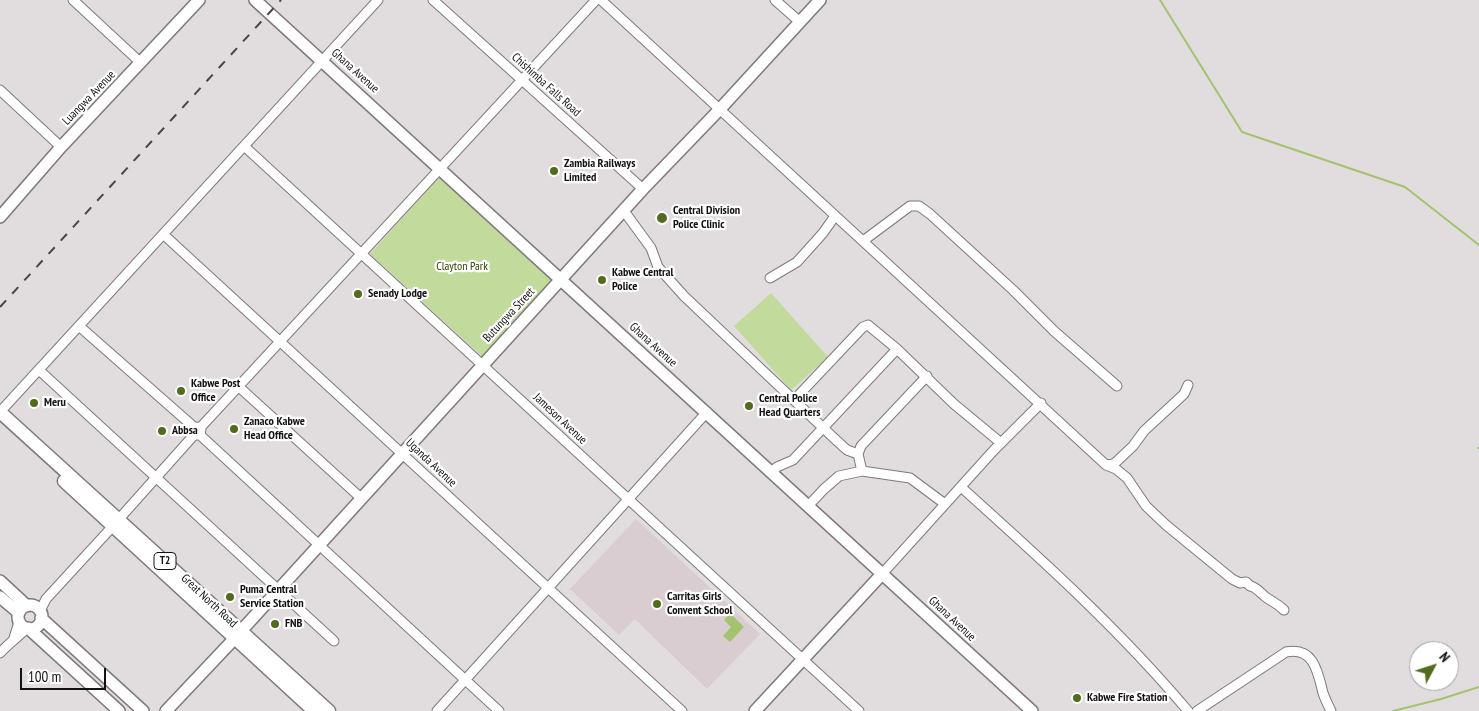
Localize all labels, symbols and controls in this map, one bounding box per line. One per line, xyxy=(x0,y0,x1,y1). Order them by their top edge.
street label: Ghana Avenue xyxy=(328,46,382,96)
street label: Chishimba Falls Road xyxy=(508,50,584,120)
street label: Luangwa Avenue xyxy=(59,68,119,128)
place label: Zambia Railways Limited xyxy=(564,157,635,185)
marker: Zambia Railways Limited xyxy=(548,165,560,177)
place label: Central Division Police Clinic xyxy=(673,204,740,232)
marker: Central Division Police Clinic xyxy=(655,211,669,225)
park label: Clayton Park xyxy=(436,260,488,274)
place label: Kabwe Central Police xyxy=(612,266,673,294)
marker: Kabwe Central Police xyxy=(596,274,608,286)
street label: Butungwa Street xyxy=(480,285,538,345)
place label: Senady Lodge xyxy=(368,287,427,301)
marker: Senady Lodge xyxy=(352,288,364,300)
street label: Ghana Avenue xyxy=(626,320,680,370)
place label: Kabwe Post Office xyxy=(191,377,240,405)
marker: Kabwe Post Office xyxy=(175,385,187,397)
street label: Jameson Avenue xyxy=(530,391,590,447)
place label: Central Police Head Quarters xyxy=(759,392,820,420)
place label: Meru xyxy=(44,396,66,410)
marker: Meru xyxy=(28,397,40,409)
marker: Central Police Head Quarters xyxy=(743,400,755,412)
place label: Zanaco Kabwe Head Office xyxy=(244,415,305,443)
marker: Zanaco Kabwe Head Office xyxy=(228,423,240,435)
place label: Abbsa xyxy=(172,424,198,438)
marker: Abbsa xyxy=(156,425,168,437)
street label: Uganda Avenue xyxy=(403,436,459,490)
road number: T2 xyxy=(154,552,176,570)
street label: Great North Road xyxy=(178,571,240,631)
place label: Puma Central Service Station xyxy=(240,583,304,611)
place label: Carritas Girls Convent School xyxy=(667,590,733,618)
marker: Puma Central Service Station xyxy=(224,591,236,603)
street label: Ghana Avenue xyxy=(926,594,978,644)
marker: Carritas Girls Convent School xyxy=(651,598,663,610)
place label: FNB xyxy=(285,617,302,631)
marker: FNB xyxy=(269,618,281,630)
north arrow xyxy=(1409,641,1459,691)
text: N xyxy=(1435,648,1454,666)
scale bar xyxy=(22,658,109,690)
text: 100 m xyxy=(28,667,61,686)
place label: Kabwe Fire Station xyxy=(1087,691,1167,705)
marker: Kabwe Fire Station xyxy=(1071,692,1083,704)

